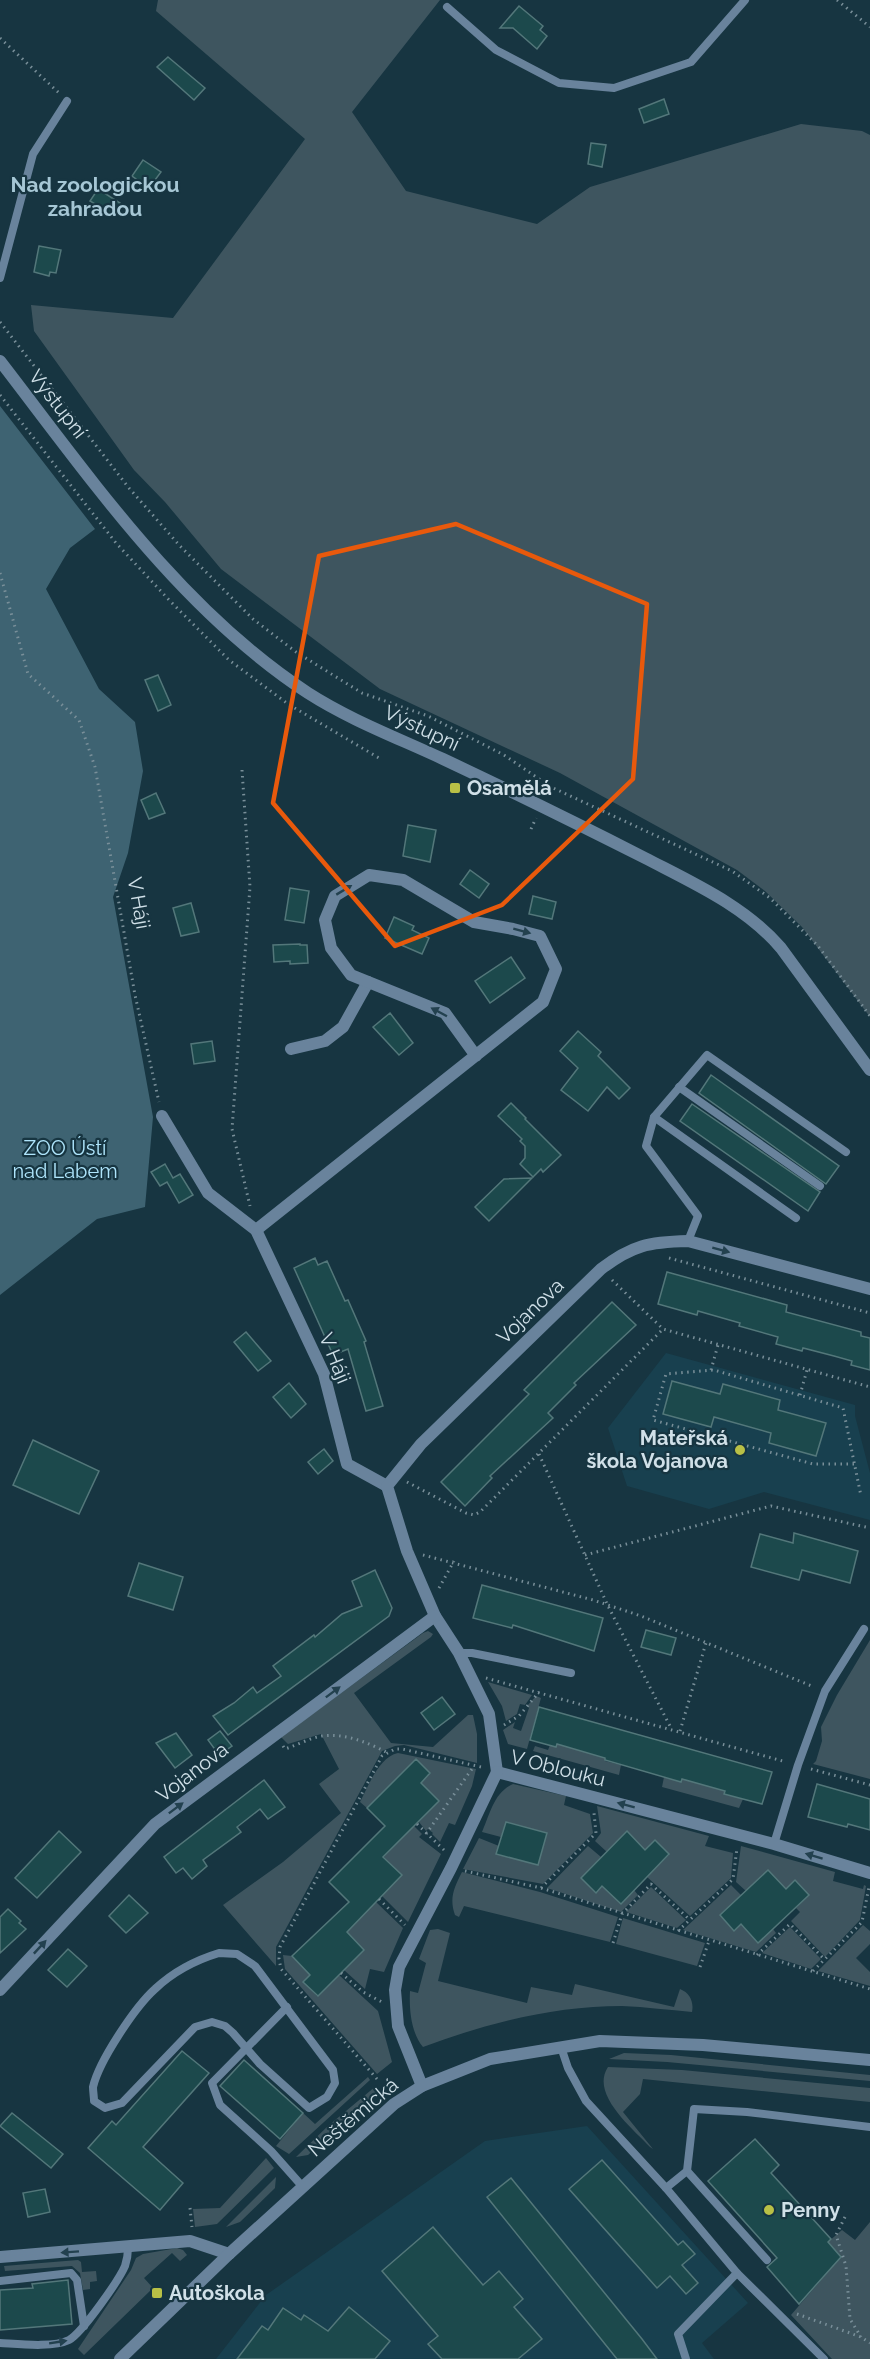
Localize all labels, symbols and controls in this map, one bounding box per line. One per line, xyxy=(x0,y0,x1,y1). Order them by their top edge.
district label: Nad zoologickou zahradou xyxy=(11,172,179,221)
street label: Výstupní xyxy=(24,365,93,444)
street label: Výstupní xyxy=(380,700,464,756)
place label: Osamělá xyxy=(467,776,552,800)
marker: Osamělá xyxy=(448,781,462,795)
street label: V Háji xyxy=(123,875,155,931)
one-way arrow xyxy=(336,885,352,896)
one-way arrow xyxy=(513,927,531,936)
one-way arrow xyxy=(430,1007,447,1017)
park label: ZOO Ústí nad Labem xyxy=(12,1136,118,1183)
one-way arrow xyxy=(713,1246,731,1255)
street label: Vojanova xyxy=(491,1273,569,1349)
street label: V Háji xyxy=(314,1329,356,1387)
place label: Mateřská škola Vojanova xyxy=(586,1426,728,1473)
marker: Mateřská škola Vojanova xyxy=(733,1443,747,1457)
one-way arrow xyxy=(324,1686,340,1698)
street label: Vojanova xyxy=(151,1737,233,1807)
street label: V Oblouku xyxy=(508,1745,608,1791)
one-way arrow xyxy=(617,1800,635,1809)
one-way arrow xyxy=(168,1802,184,1814)
one-way arrow xyxy=(805,1851,823,1860)
one-way arrow xyxy=(33,1940,46,1955)
street label: Neštěmická xyxy=(303,2072,403,2162)
place label: Penny xyxy=(781,2198,840,2222)
marker: Penny xyxy=(762,2203,776,2217)
one-way arrow xyxy=(60,2247,79,2257)
place label: Autoškola xyxy=(169,2281,265,2305)
marker: Autoškola xyxy=(150,2286,164,2300)
one-way arrow xyxy=(49,2337,68,2346)

